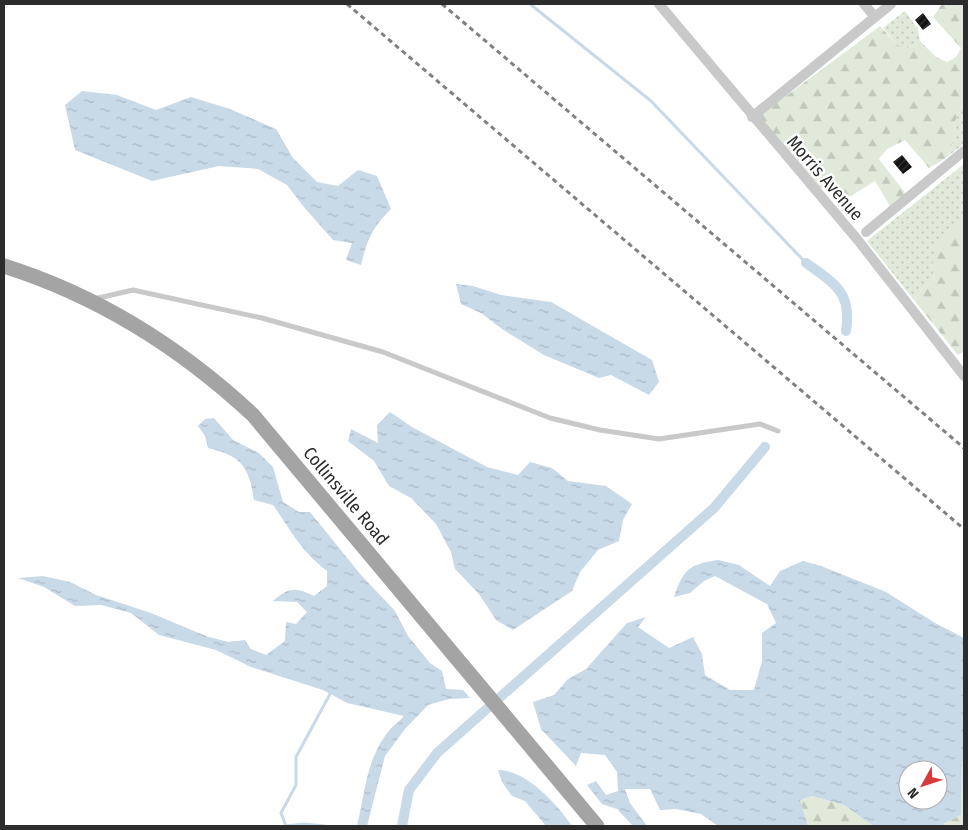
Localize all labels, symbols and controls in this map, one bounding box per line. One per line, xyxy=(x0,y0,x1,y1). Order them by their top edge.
street label: Morris Avenue xyxy=(782,131,868,225)
street label: Collinsville Road xyxy=(298,442,394,550)
north arrow xyxy=(898,760,948,810)
text: N xyxy=(904,784,923,802)

